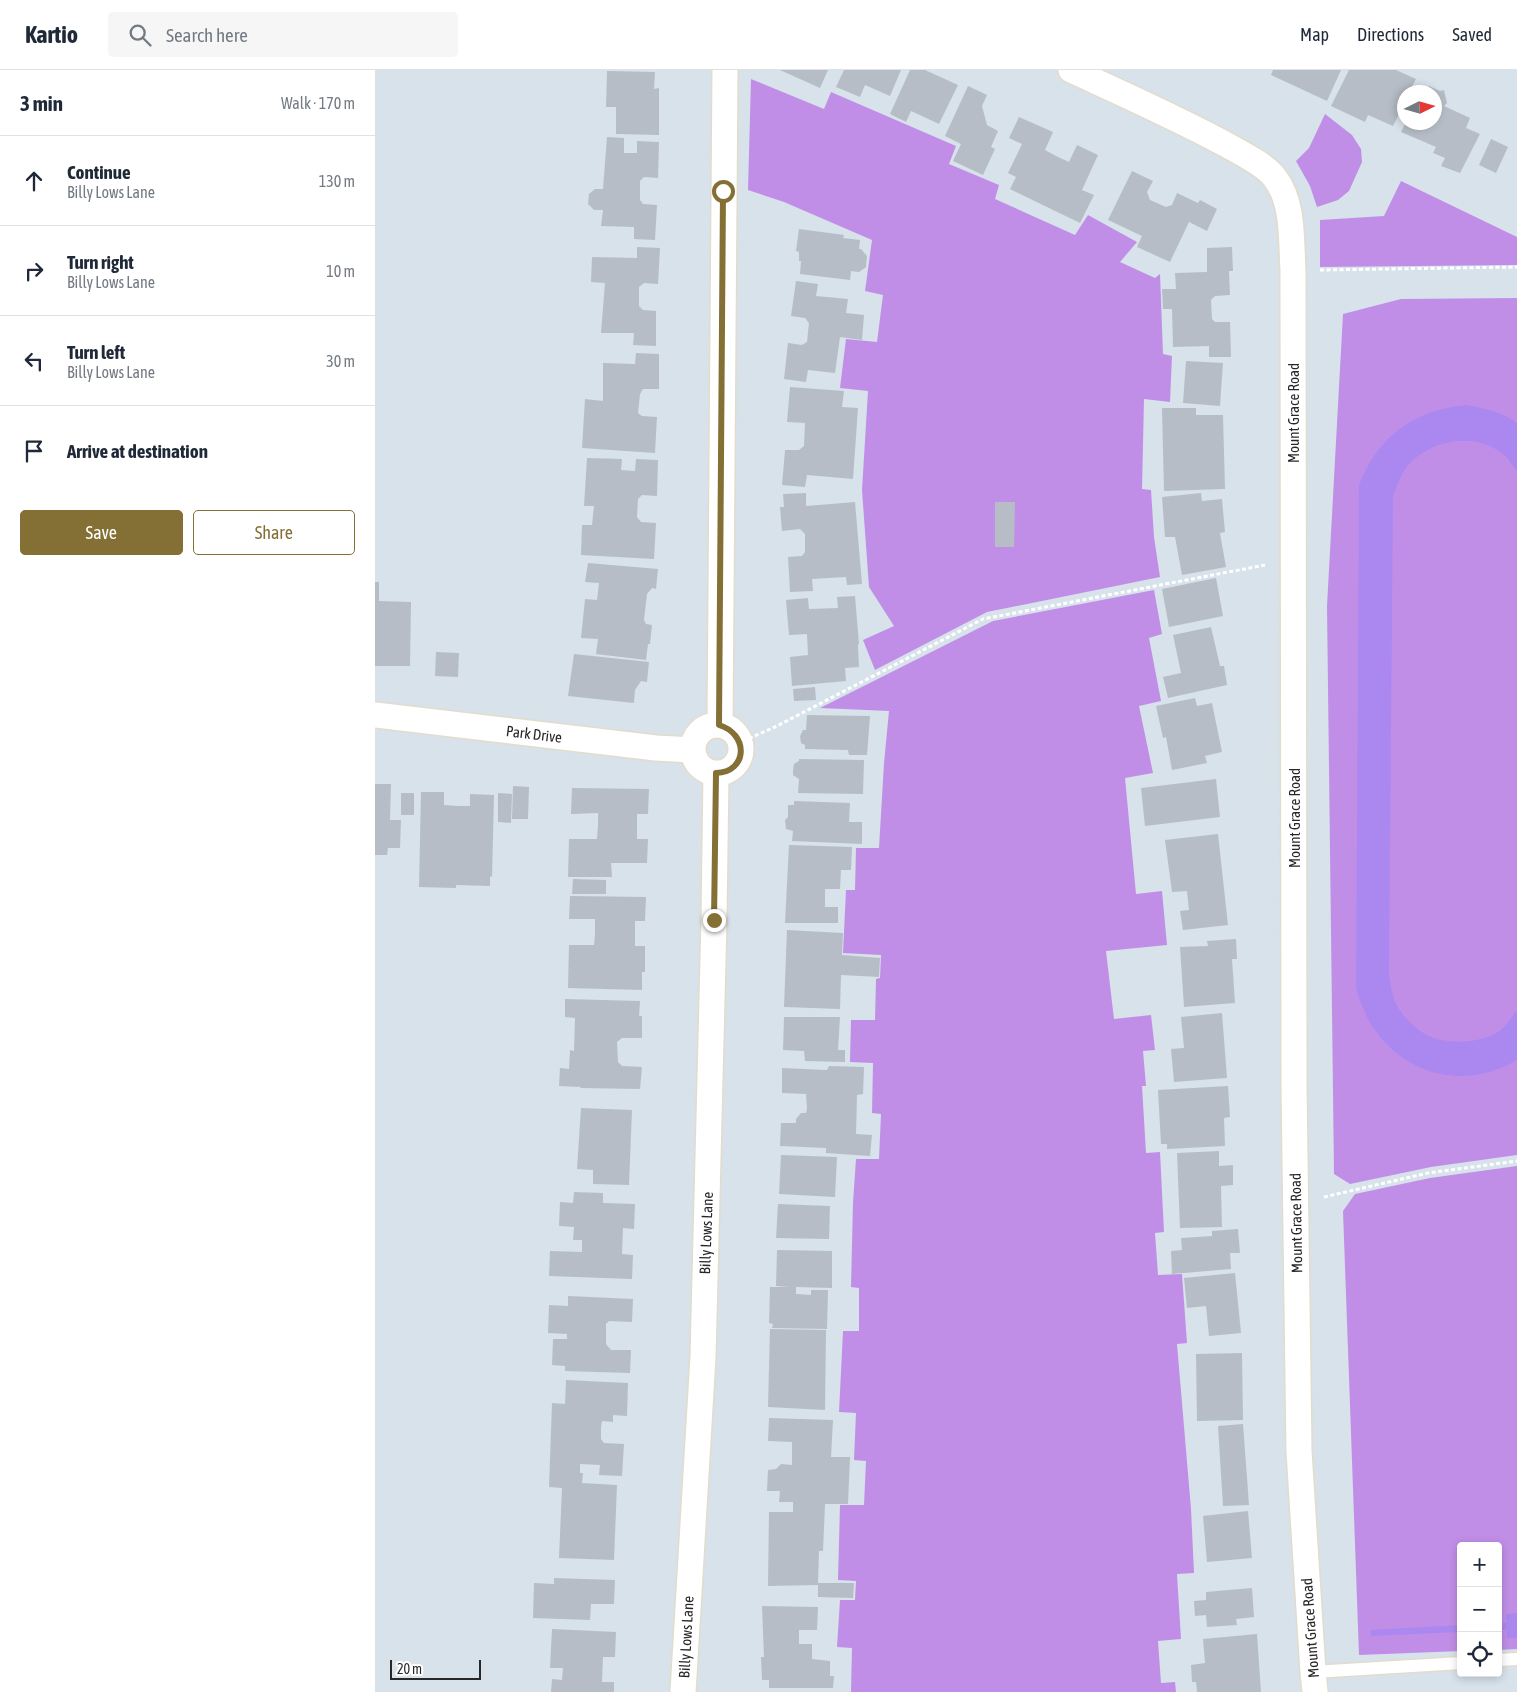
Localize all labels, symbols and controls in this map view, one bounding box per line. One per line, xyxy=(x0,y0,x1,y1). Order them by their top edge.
search box xyxy=(108,12,458,57)
text: Kartio xyxy=(25,21,78,48)
icon: search xyxy=(126,21,154,49)
text: Search here xyxy=(166,24,248,46)
text: Map xyxy=(1300,24,1329,45)
text: Directions xyxy=(1357,24,1424,45)
text: Saved xyxy=(1452,24,1492,45)
north arrow xyxy=(1397,85,1442,130)
text: 3 min xyxy=(20,91,63,115)
text: Walk · 170 m xyxy=(281,94,355,112)
text: Continue xyxy=(67,161,131,183)
icon: ahead xyxy=(20,167,48,195)
text: 130 m xyxy=(319,172,355,190)
route start xyxy=(712,180,735,203)
text: Billy Lows Lane xyxy=(67,183,155,201)
text: Turn right xyxy=(67,251,134,273)
icon: right xyxy=(20,257,48,285)
text: 10 m xyxy=(326,262,355,280)
text: Billy Lows Lane xyxy=(67,273,155,291)
text: Turn left xyxy=(67,341,125,363)
icon: left xyxy=(20,347,48,375)
text: 30 m xyxy=(326,352,355,370)
text: Billy Lows Lane xyxy=(67,363,155,381)
street label: Mount Grace Road xyxy=(1285,363,1302,463)
icon: arrive xyxy=(20,437,48,465)
text: Arrive at destination xyxy=(67,440,208,462)
button: Save xyxy=(20,510,183,555)
button: Share xyxy=(193,510,355,555)
street label: Park Drive xyxy=(505,722,563,746)
street label: Mount Grace Road xyxy=(1286,768,1303,868)
route end xyxy=(703,909,726,932)
street label: Mount Grace Road xyxy=(1287,1173,1305,1273)
street label: Billy Lows Lane xyxy=(696,1191,716,1275)
map controls xyxy=(1457,1542,1502,1677)
button: + xyxy=(1457,1542,1502,1587)
street label: Mount Grace Road xyxy=(1298,1577,1322,1679)
button: − xyxy=(1457,1587,1502,1632)
street label: Billy Lows Lane xyxy=(675,1595,697,1679)
button: locate xyxy=(1457,1632,1502,1677)
scale bar xyxy=(390,1657,481,1680)
text: 20 m xyxy=(397,1661,422,1677)

